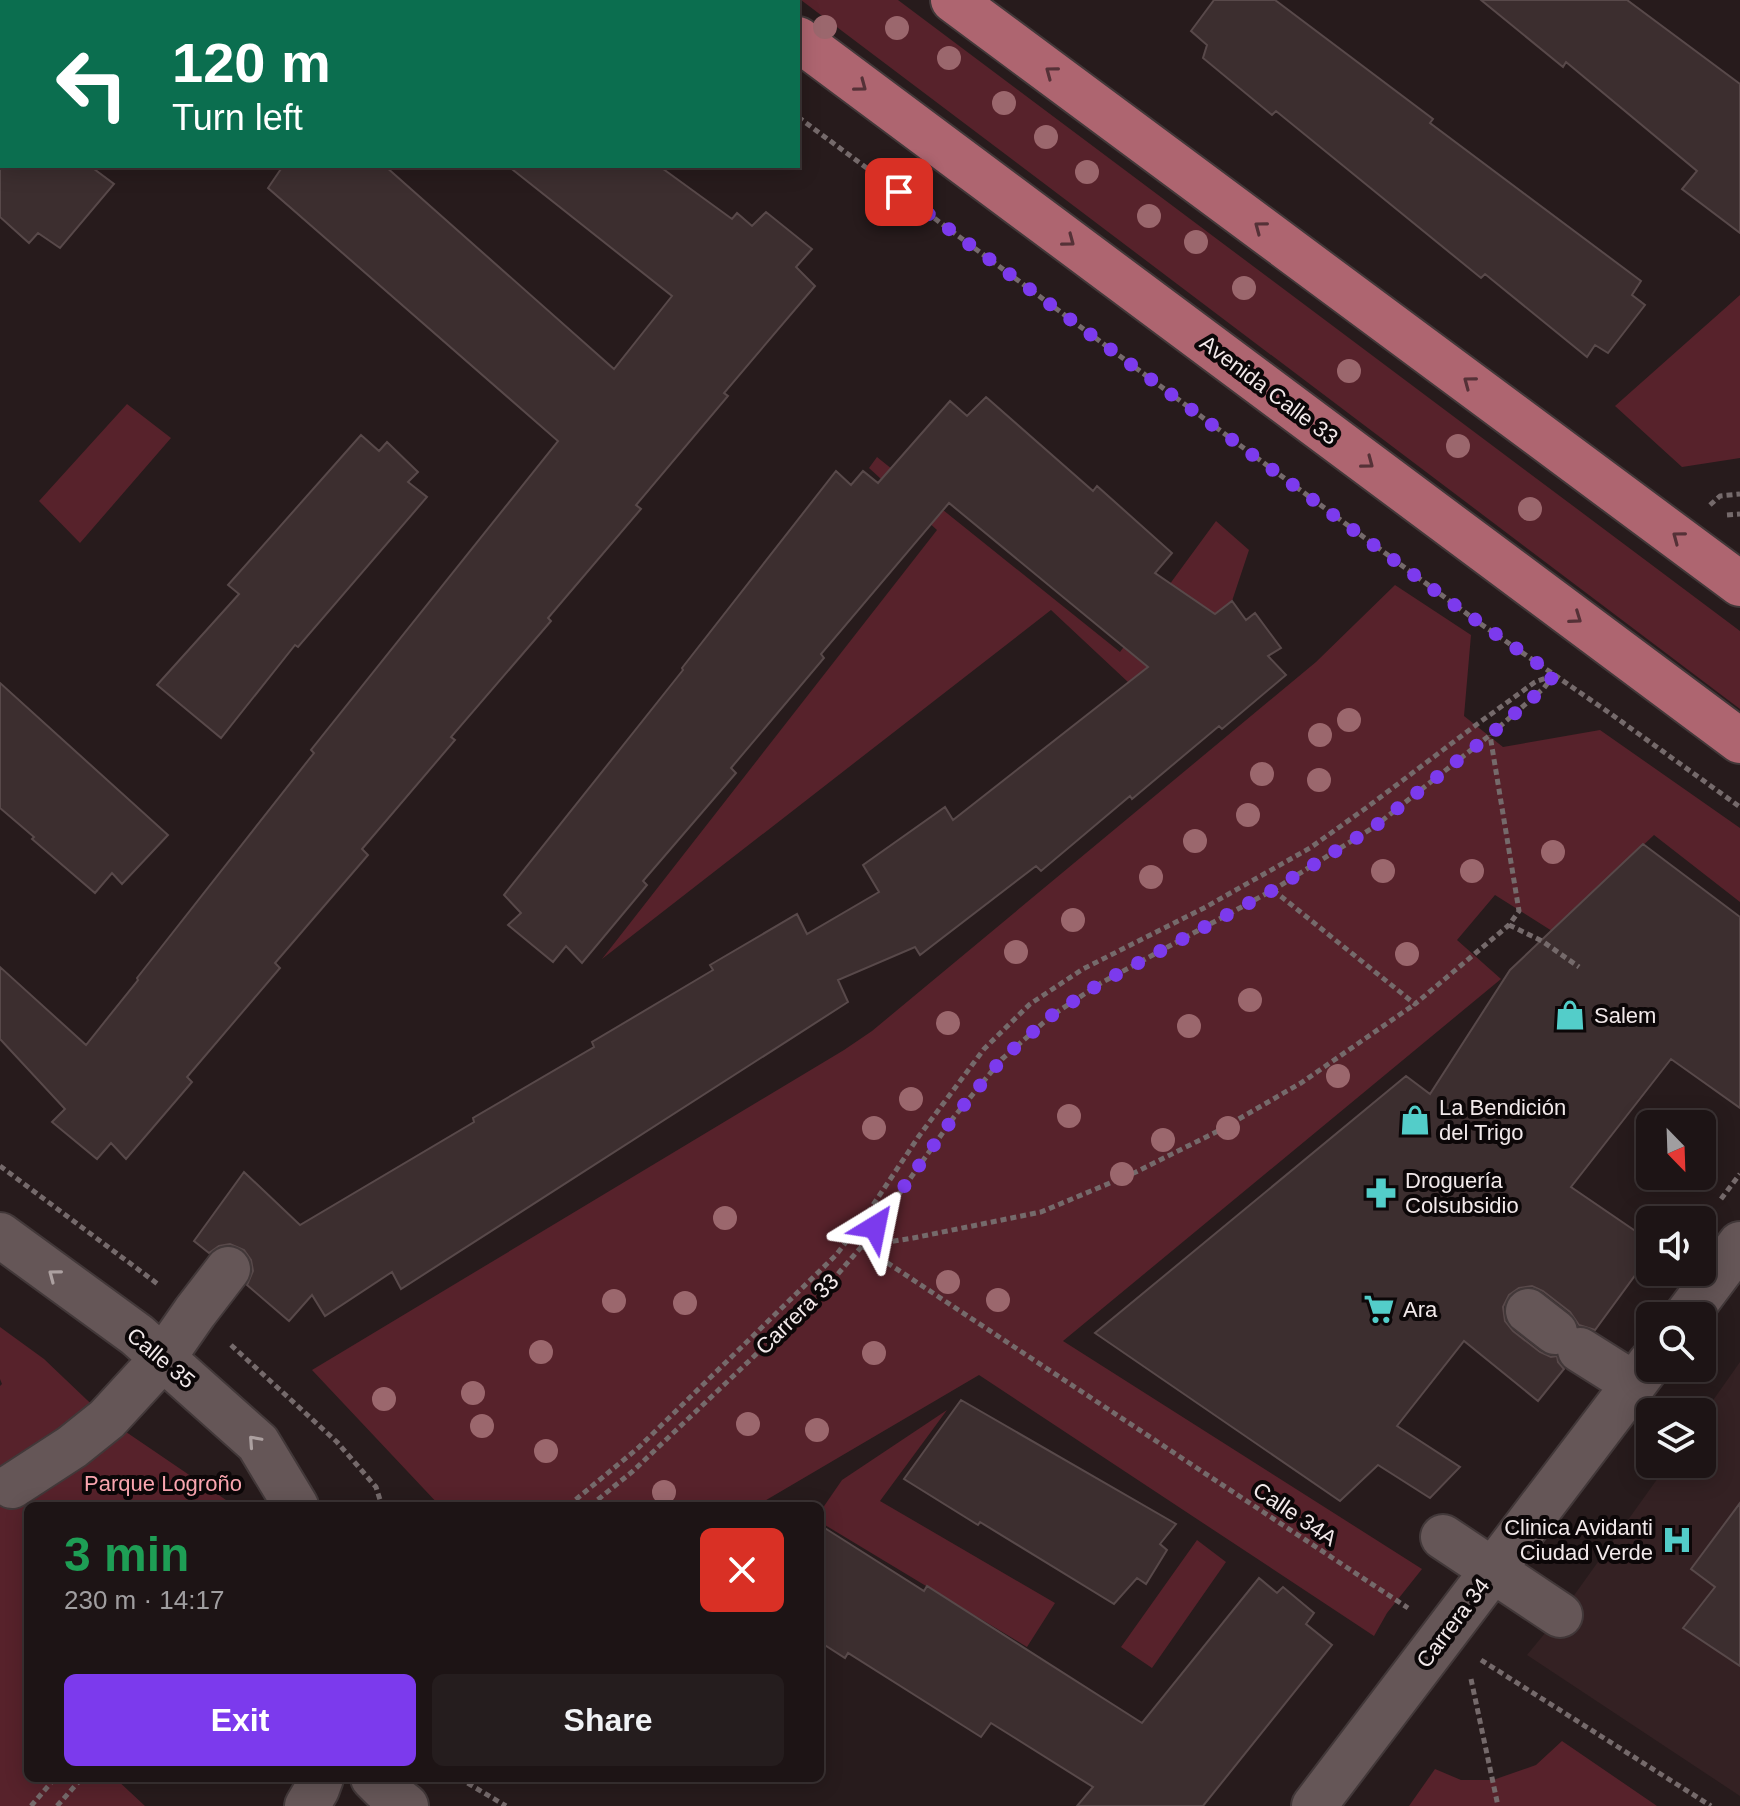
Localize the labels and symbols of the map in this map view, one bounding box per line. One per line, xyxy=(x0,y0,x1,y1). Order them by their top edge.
one-way arrow xyxy=(1046,68,1060,82)
one-way arrow xyxy=(852,76,866,91)
pin xyxy=(865,158,933,226)
one-way arrow xyxy=(1254,223,1269,237)
one-way arrow xyxy=(1060,232,1075,246)
street label: Avenida Calle 33 xyxy=(1195,330,1343,450)
one-way arrow xyxy=(1463,377,1478,392)
one-way arrow xyxy=(1359,454,1373,468)
one-way arrow xyxy=(1672,532,1687,547)
one-way arrow xyxy=(1568,608,1582,623)
shop icon: Salem xyxy=(1553,998,1587,1032)
place label: Salem xyxy=(1594,1003,1656,1028)
place label: La Bendición del Trigo xyxy=(1439,1095,1566,1145)
shop icon: La Bendición del Trigo xyxy=(1398,1103,1432,1137)
north arrow xyxy=(1636,1110,1716,1190)
place label: Droguería Colsubsidio xyxy=(1405,1168,1519,1218)
pharmacy icon: Droguería Colsubsidio xyxy=(1364,1176,1398,1210)
position arrow xyxy=(833,1185,917,1269)
street label: Carrera 33 xyxy=(750,1268,844,1360)
one-way arrow xyxy=(48,1270,63,1285)
supermarket icon: Ara xyxy=(1362,1292,1396,1326)
place label: Ara xyxy=(1403,1297,1438,1322)
street label: Calle 35 xyxy=(122,1322,200,1394)
one-way arrow xyxy=(248,1436,263,1450)
park label: Parque Logroño xyxy=(84,1471,242,1496)
street label: Calle 34A xyxy=(1248,1477,1342,1551)
place label: Clinica Avidanti Ciudad Verde xyxy=(1504,1515,1653,1565)
hospital icon: Clinica Avidanti Ciudad Verde xyxy=(1660,1523,1694,1557)
street label: Carrera 34 xyxy=(1411,1573,1495,1673)

